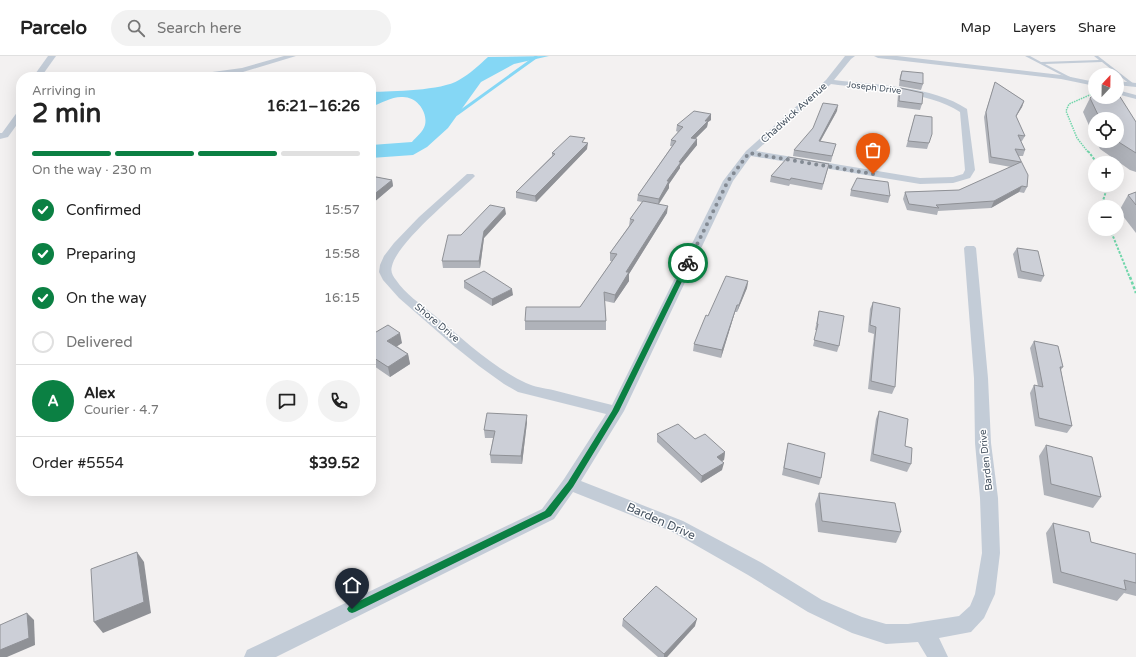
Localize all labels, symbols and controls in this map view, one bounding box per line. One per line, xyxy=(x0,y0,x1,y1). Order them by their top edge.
search box xyxy=(111,10,391,46)
text: Parcelo xyxy=(20,17,87,39)
icon: search xyxy=(125,17,147,39)
text: Search here xyxy=(157,19,241,37)
text: Map xyxy=(961,19,991,36)
text: Layers xyxy=(1013,19,1056,36)
text: Share xyxy=(1078,19,1116,36)
north arrow xyxy=(1088,68,1124,104)
map controls xyxy=(1088,68,1124,236)
street label: Joseph Drive xyxy=(846,79,902,97)
street label: Chadwick Avenue xyxy=(759,80,830,146)
text: Arriving in xyxy=(32,83,96,99)
text: 16:21–16:26 xyxy=(267,97,360,115)
text: 2 min xyxy=(32,98,101,129)
button: locate xyxy=(1088,112,1124,148)
pin xyxy=(856,133,890,174)
icon: bag xyxy=(862,139,884,161)
button: + xyxy=(1088,156,1124,192)
text: On the way · 230 m xyxy=(32,162,152,178)
icon: check xyxy=(32,199,54,221)
button: − xyxy=(1088,200,1124,236)
text: Confirmed xyxy=(66,201,141,219)
text: 15:57 xyxy=(324,202,360,218)
icon: check xyxy=(32,243,54,265)
courier xyxy=(668,243,708,283)
text: Preparing xyxy=(66,245,136,263)
text: 15:58 xyxy=(324,246,360,262)
icon: bike xyxy=(677,252,699,274)
icon: check xyxy=(32,287,54,309)
text: On the way xyxy=(66,289,146,307)
text: 16:15 xyxy=(324,290,360,306)
street label: Shore Drive xyxy=(412,301,462,345)
text: Delivered xyxy=(66,333,133,351)
button: chat xyxy=(266,380,308,422)
button: phone xyxy=(318,380,360,422)
text: Alex xyxy=(84,384,115,402)
text: A xyxy=(47,392,59,410)
text: Courier · 4.7 xyxy=(84,402,159,418)
street label: Barden Drive xyxy=(977,428,995,491)
text: Order #5554 xyxy=(32,454,124,472)
text: $39.52 xyxy=(309,454,360,472)
street label: Barden Drive xyxy=(624,500,698,542)
pin xyxy=(335,568,369,609)
icon: home xyxy=(341,574,363,596)

